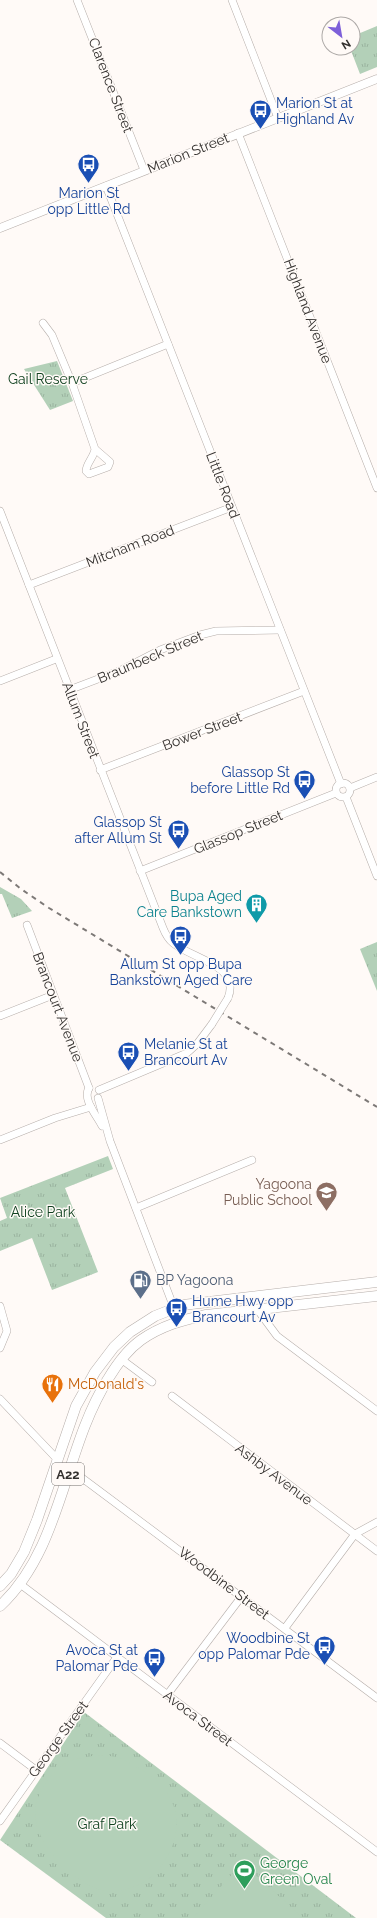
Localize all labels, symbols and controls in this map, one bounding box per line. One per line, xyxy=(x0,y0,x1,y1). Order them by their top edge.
north arrow xyxy=(321,16,361,56)
street label: Clarence Street xyxy=(86,35,137,135)
text: N xyxy=(339,36,353,52)
place label: Marion St at Highland Av xyxy=(276,95,355,127)
bus stop icon: Marion St at Highland Av xyxy=(248,98,274,131)
street label: Marion Street xyxy=(145,129,231,177)
bus stop icon: Marion St opp Little Rd xyxy=(76,152,102,185)
place label: Marion St opp Little Rd xyxy=(48,185,131,217)
street label: Highland Avenue xyxy=(281,256,335,366)
park label: Gail Reserve xyxy=(8,371,88,387)
street label: Little Road xyxy=(203,450,243,520)
street label: Mitcham Road xyxy=(84,522,176,570)
street label: Braunbeck Street xyxy=(95,628,205,686)
street label: Allum Street xyxy=(59,679,103,761)
street label: Bower Street xyxy=(160,708,244,753)
place label: Glassop St before Little Rd xyxy=(190,764,290,796)
bus stop icon: Glassop St before Little Rd xyxy=(292,767,318,800)
street label: Glassop Street xyxy=(191,807,285,857)
place label: Glassop St after Allum St xyxy=(74,814,162,846)
bus stop icon: Glassop St after Allum St xyxy=(165,817,191,850)
place label: Bupa Aged Care Bankstown xyxy=(137,888,242,920)
building icon: Bupa Aged Care Bankstown xyxy=(244,891,270,924)
bus stop icon: Allum St opp Bupa Bankstown Aged Care xyxy=(168,923,194,956)
street label: Brancourt Avenue xyxy=(30,950,86,1064)
place label: Allum St opp Bupa Bankstown Aged Care xyxy=(109,956,253,988)
place label: Melanie St at Brancourt Av xyxy=(144,1036,228,1068)
bus stop icon: Melanie St at Brancourt Av xyxy=(115,1039,141,1072)
place label: Yagoona Public School xyxy=(223,1176,312,1208)
school or university icon: Yagoona Public School xyxy=(314,1179,340,1212)
park label: Alice Park xyxy=(11,1204,76,1220)
fuel station icon: BP Yagoona xyxy=(127,1267,153,1300)
place label: BP Yagoona xyxy=(156,1272,233,1288)
place label: Hume Hwy opp Brancourt Av xyxy=(192,1293,294,1325)
bus stop icon: Hume Hwy opp Brancourt Av xyxy=(163,1296,189,1329)
restaurant icon: McDonald's xyxy=(39,1371,65,1404)
place label: McDonald's xyxy=(68,1376,144,1392)
street label: Ashby Avenue xyxy=(232,1440,316,1508)
road number: A22 xyxy=(52,1463,84,1485)
street label: Woodbine Street xyxy=(175,1544,273,1623)
place label: Woodbine St opp Palomar Pde xyxy=(198,1630,310,1662)
bus stop icon: Woodbine St opp Palomar Pde xyxy=(312,1633,338,1666)
place label: Avoca St at Palomar Pde xyxy=(55,1642,138,1674)
bus stop icon: Avoca St at Palomar Pde xyxy=(141,1645,167,1678)
street label: Avoca Street xyxy=(160,1687,236,1749)
street label: George Street xyxy=(25,1697,91,1780)
park label: Graf Park xyxy=(78,1816,137,1832)
place label: George Green Oval xyxy=(260,1855,332,1887)
sports icon: George Green Oval xyxy=(232,1858,258,1891)

